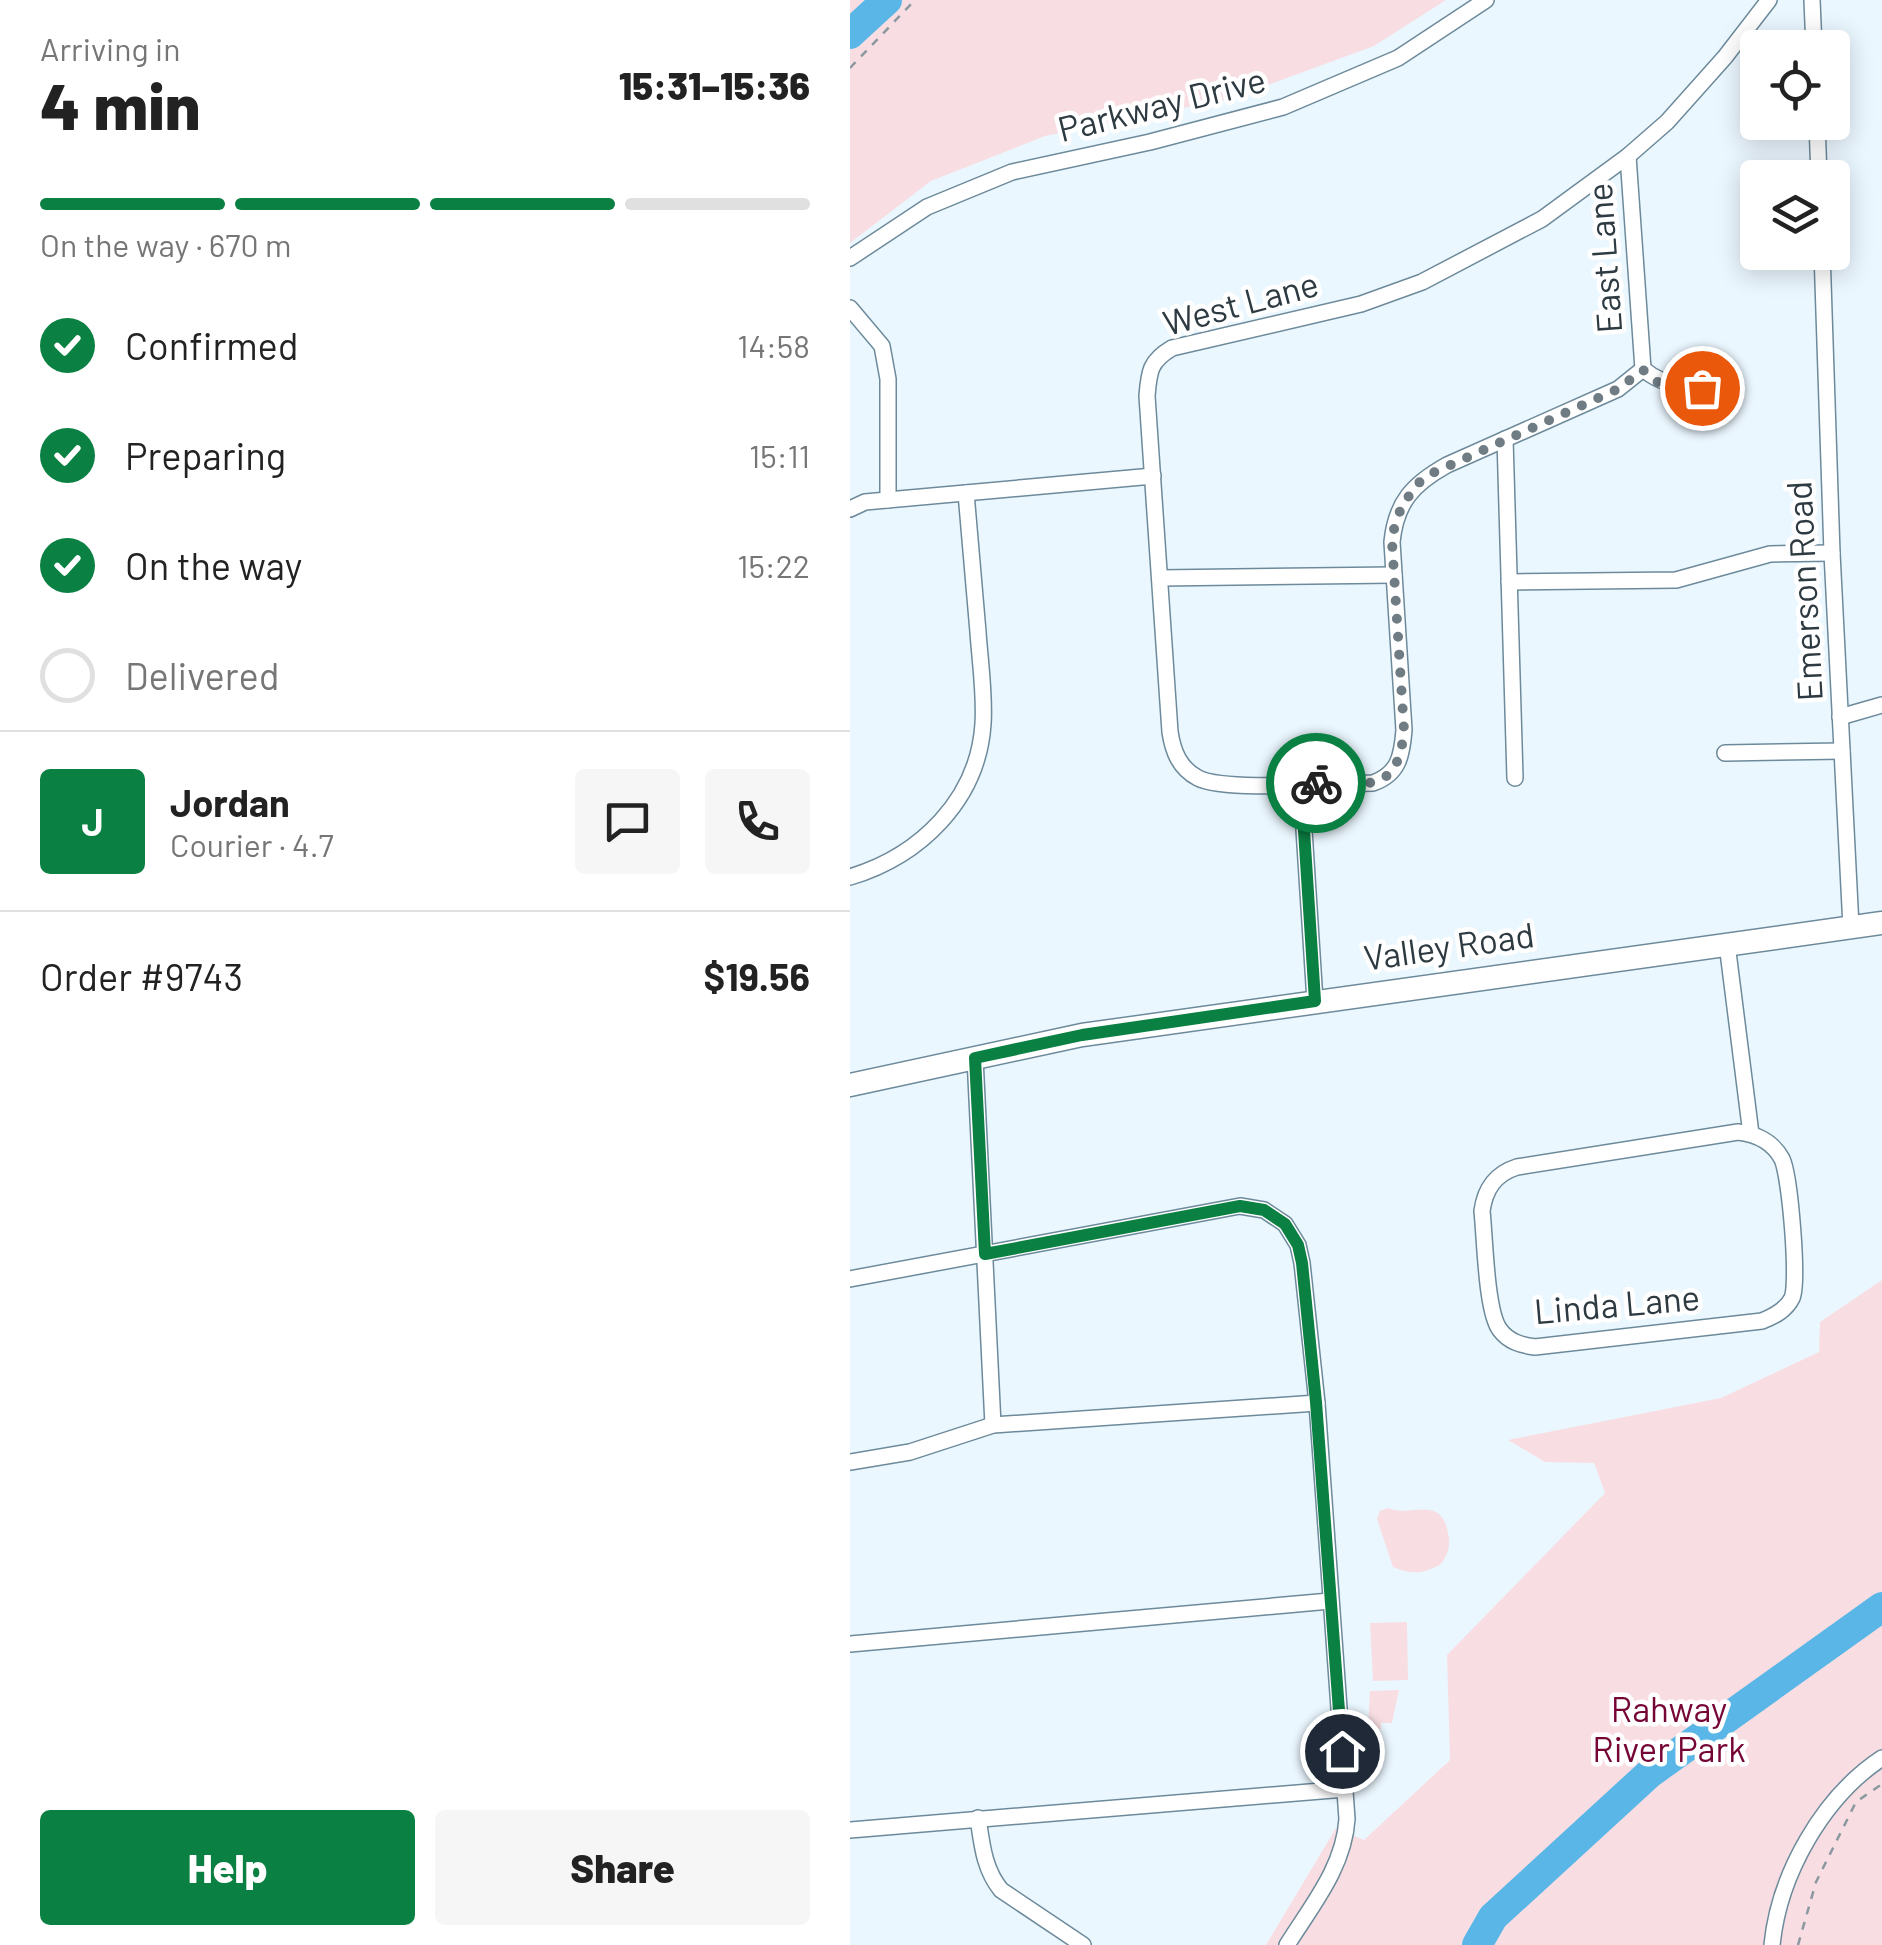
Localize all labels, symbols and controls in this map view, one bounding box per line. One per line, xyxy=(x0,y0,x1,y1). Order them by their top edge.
text: Arriving in xyxy=(40,29,180,67)
map controls xyxy=(1740,30,1850,270)
button: locate xyxy=(1740,30,1850,140)
street label: Parkway Drive xyxy=(1053,57,1270,149)
text: 15:31–15:36 xyxy=(619,62,810,108)
text: 4 min xyxy=(40,65,200,143)
button: layers xyxy=(1740,160,1850,270)
street label: East Lane xyxy=(1577,182,1629,335)
text: On the way · 670 m xyxy=(40,225,291,263)
street label: West Lane xyxy=(1158,261,1323,343)
icon: check xyxy=(40,318,95,373)
text: Confirmed xyxy=(125,322,298,368)
text: 14:58 xyxy=(737,326,810,364)
pin xyxy=(1660,346,1745,431)
icon: bag xyxy=(1675,361,1730,416)
icon: check xyxy=(40,428,95,483)
text: Preparing xyxy=(125,432,286,478)
text: 15:11 xyxy=(749,436,810,474)
street label: Emerson Road xyxy=(1776,480,1830,702)
icon: check xyxy=(40,538,95,593)
text: On the way xyxy=(125,542,302,588)
text: 15:22 xyxy=(737,546,810,584)
text: Delivered xyxy=(125,652,279,698)
courier xyxy=(1266,733,1366,833)
icon: bike xyxy=(1289,756,1344,811)
button: chat xyxy=(575,769,680,874)
button: phone xyxy=(705,769,810,874)
text: Jordan xyxy=(170,779,290,825)
text: J xyxy=(81,798,104,844)
text: Courier · 4.7 xyxy=(170,825,334,863)
street label: Valley Road xyxy=(1361,912,1537,978)
text: Order #9743 xyxy=(40,953,243,999)
text: $19.56 xyxy=(703,953,810,999)
street label: Linda Lane xyxy=(1532,1275,1702,1331)
park label: Rahway River Park xyxy=(1592,1687,1746,1769)
pin xyxy=(1300,1709,1385,1794)
icon: home xyxy=(1315,1724,1370,1779)
button: Help xyxy=(40,1810,415,1925)
button: Share xyxy=(435,1810,810,1925)

